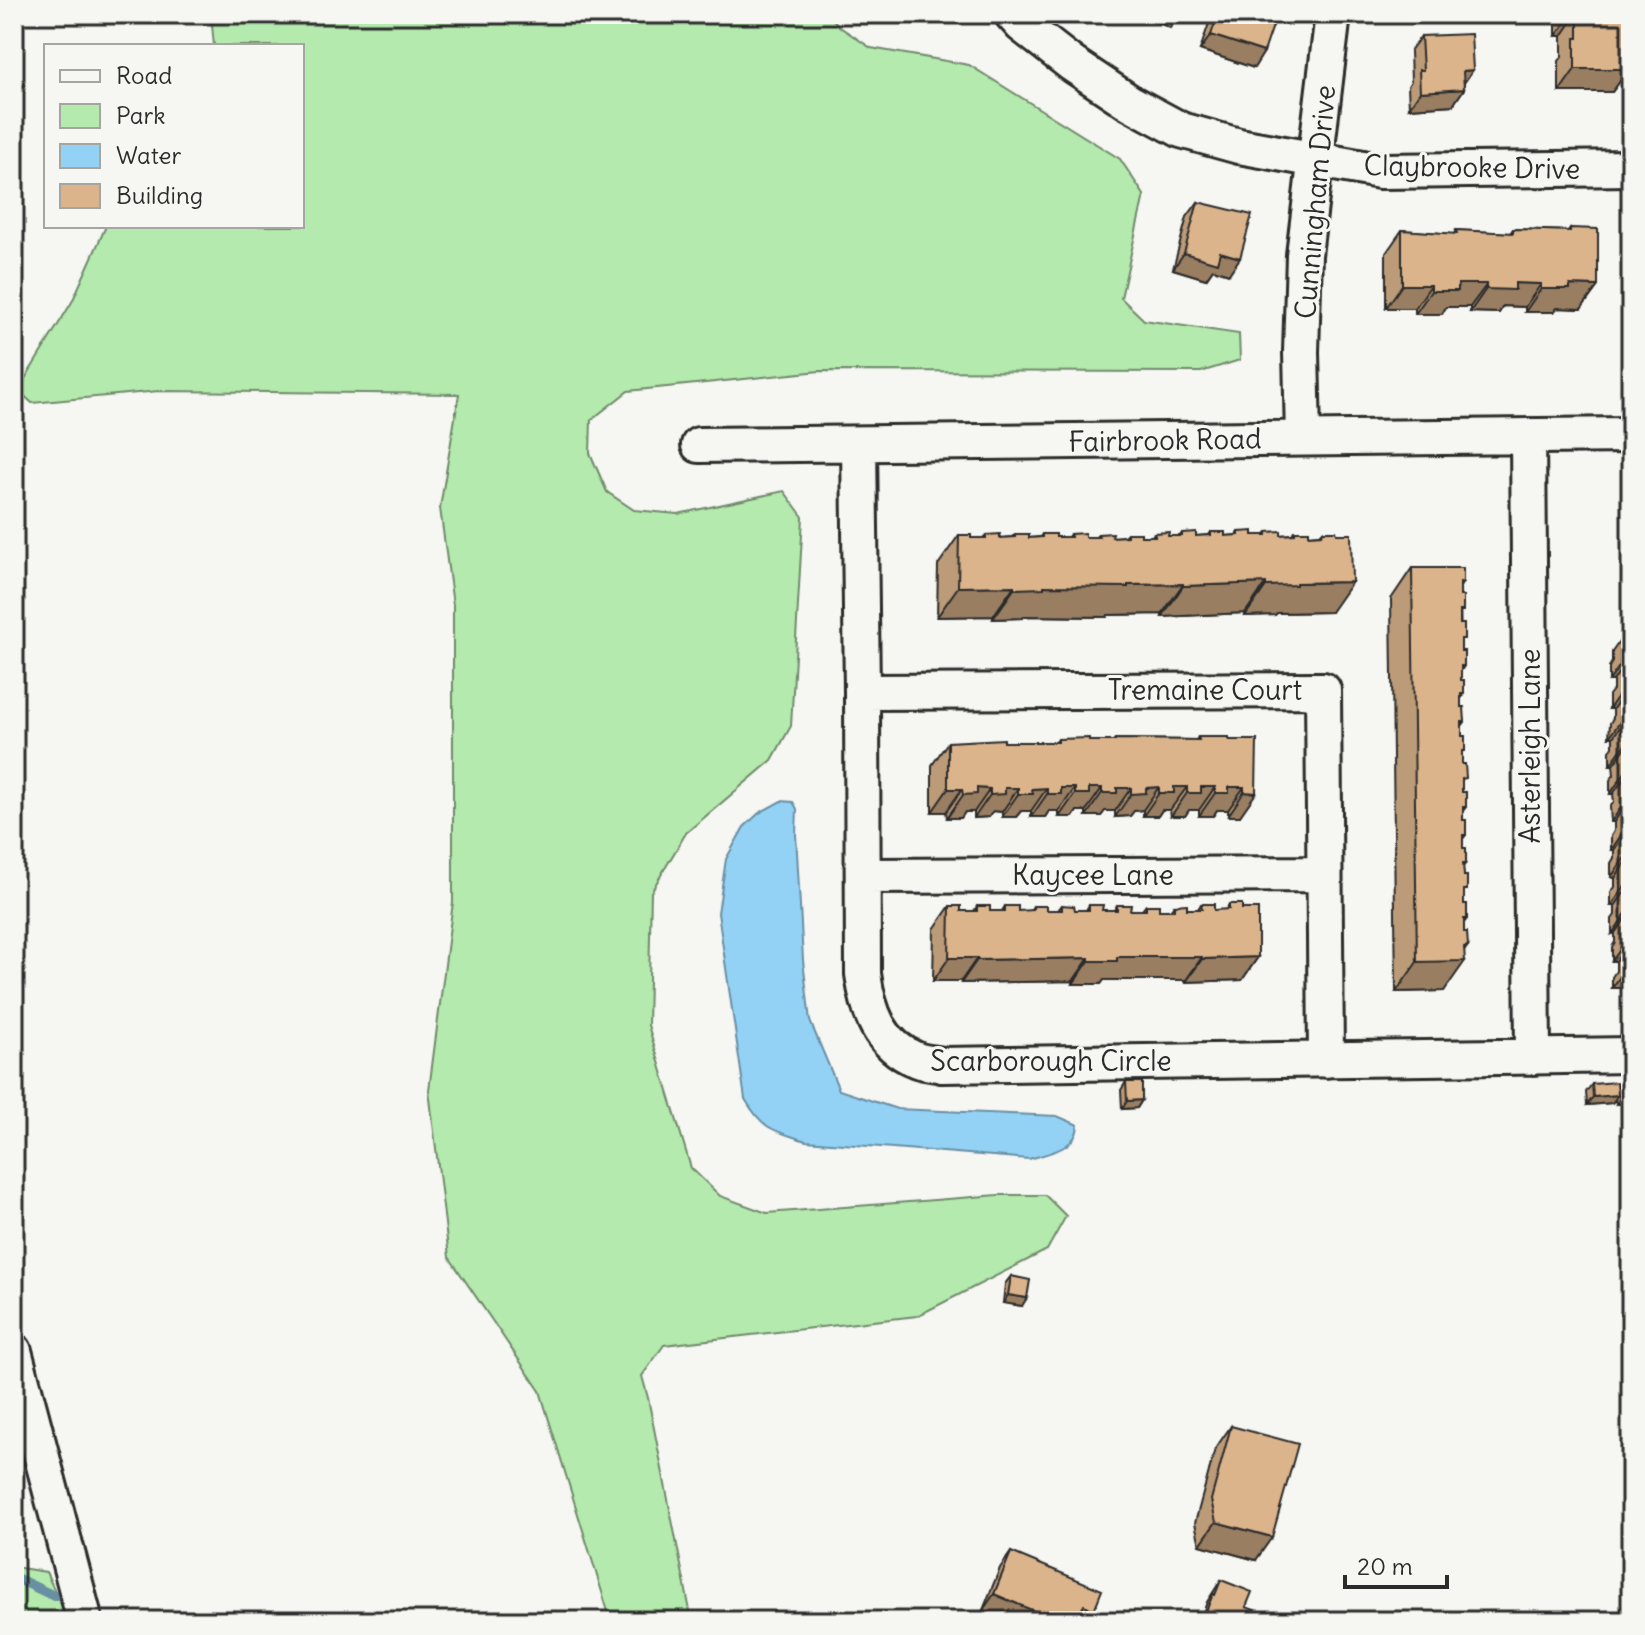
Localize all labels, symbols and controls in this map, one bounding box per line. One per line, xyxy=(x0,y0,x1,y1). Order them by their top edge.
legend xyxy=(44,44,304,228)
text: Road xyxy=(116,60,172,90)
street label: Cunningham Drive xyxy=(1287,84,1343,320)
text: Park xyxy=(116,100,166,130)
text: Water xyxy=(116,140,181,170)
street label: Claybrooke Drive xyxy=(1363,147,1581,187)
text: Building xyxy=(116,180,203,210)
street label: Fairbrook Road xyxy=(1068,420,1262,460)
street label: Asterleigh Lane xyxy=(1512,649,1548,843)
street label: Tremaine Court xyxy=(1108,672,1302,708)
street label: Kaycee Lane xyxy=(1012,857,1174,893)
street label: Scarborough Circle xyxy=(930,1043,1172,1079)
scale bar xyxy=(1345,1539,1447,1589)
text: 20 m xyxy=(1357,1551,1413,1581)

